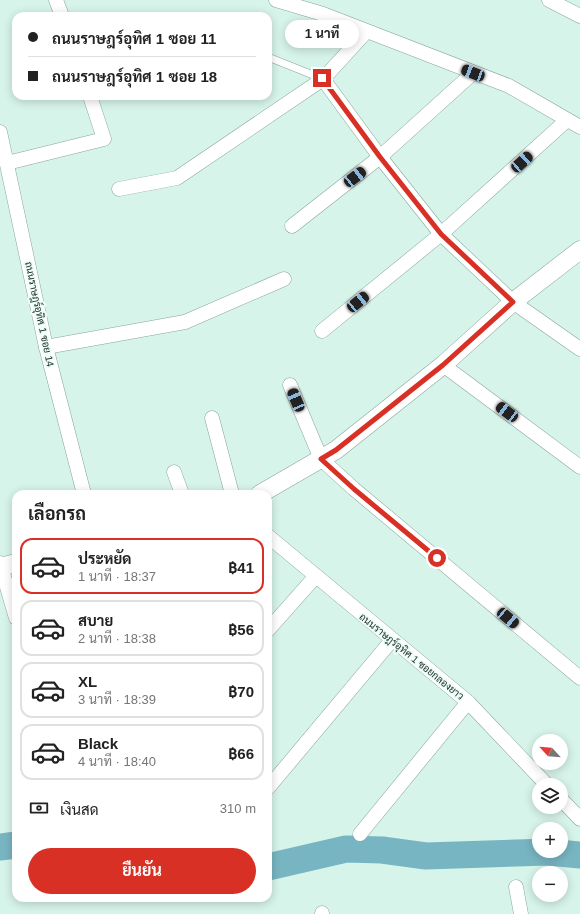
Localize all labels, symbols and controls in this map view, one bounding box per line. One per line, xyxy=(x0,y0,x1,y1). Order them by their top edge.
callout: 1 นาที xyxy=(285,20,359,48)
text: 1 นาที xyxy=(305,26,339,41)
text: ถนนราษฎร์อุทิศ 1 ซอย 11 xyxy=(52,30,216,47)
car xyxy=(460,63,486,83)
text: ถนนราษฎร์อุทิศ 1 ซอย 18 xyxy=(52,68,217,85)
route end xyxy=(313,69,331,87)
car xyxy=(509,150,535,174)
car xyxy=(342,165,368,189)
street label: ถนนราษฎร์อุทิศ 1 ซอย 14 xyxy=(21,260,58,369)
car xyxy=(345,290,371,314)
car xyxy=(286,387,306,413)
car xyxy=(494,400,520,424)
text: เลือกรถ xyxy=(28,504,86,524)
icon: car xyxy=(30,548,66,584)
route start xyxy=(428,549,446,567)
text: ประหยัด xyxy=(78,550,131,567)
text: ฿41 xyxy=(228,559,254,576)
text: 1 นาที · 18:37 xyxy=(78,569,156,584)
car xyxy=(495,606,521,630)
street label: ถนนราษฎร์อุทิศ 1 ซอยกลองยาว xyxy=(356,609,467,703)
icon: car xyxy=(30,610,66,646)
text: สบาย xyxy=(78,612,113,629)
text: ฿56 xyxy=(228,621,254,638)
text: 2 นาที · 18:38 xyxy=(78,631,156,646)
icon: car xyxy=(30,672,66,708)
text: XL xyxy=(78,673,97,690)
text: ฿70 xyxy=(228,683,254,700)
text: 3 นาที · 18:39 xyxy=(78,692,156,707)
icon: car xyxy=(30,734,66,770)
north arrow xyxy=(532,734,568,770)
map controls xyxy=(532,734,568,902)
text: Black xyxy=(78,735,118,752)
text: ฿66 xyxy=(228,745,254,762)
text: 4 นาที · 18:40 xyxy=(78,754,156,769)
button: layers xyxy=(532,778,568,814)
icon: cash xyxy=(28,797,50,819)
text: เงินสด xyxy=(60,801,99,818)
text: 310 m xyxy=(220,801,256,816)
button: + xyxy=(532,822,568,858)
button: ยืนยัน xyxy=(28,848,256,894)
button: − xyxy=(532,866,568,902)

